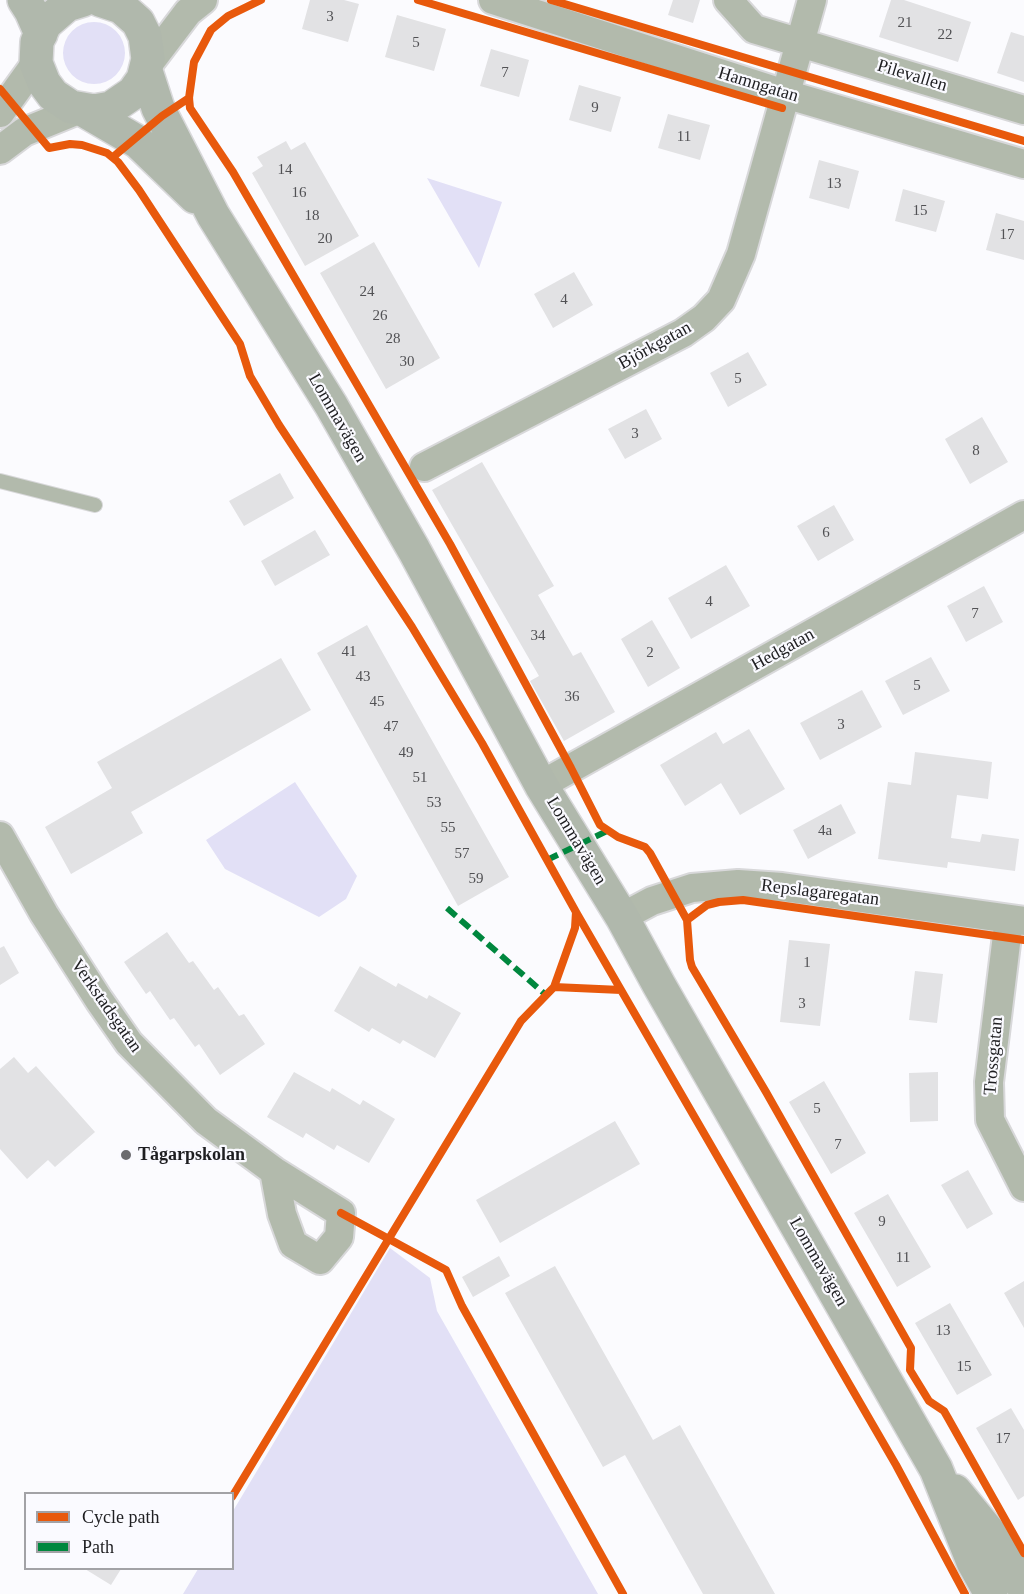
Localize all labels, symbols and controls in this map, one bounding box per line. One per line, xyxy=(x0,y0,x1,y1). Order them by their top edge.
house number: 3 xyxy=(326,8,334,26)
house number: 21 xyxy=(898,14,912,32)
house number: 22 xyxy=(938,26,952,44)
house number: 5 xyxy=(412,34,420,52)
street label: Pilevallen xyxy=(874,55,950,97)
street label: Hamngatan xyxy=(715,63,801,107)
house number: 7 xyxy=(501,64,509,82)
house number: 9 xyxy=(591,99,599,117)
house number: 11 xyxy=(677,128,691,146)
house number: 14 xyxy=(278,161,292,179)
house number: 13 xyxy=(826,175,842,193)
house number: 16 xyxy=(292,184,306,202)
house number: 15 xyxy=(912,202,928,220)
house number: 18 xyxy=(304,207,320,225)
house number: 17 xyxy=(1000,226,1014,244)
house number: 20 xyxy=(318,230,332,248)
house number: 24 xyxy=(360,283,374,301)
house number: 4 xyxy=(560,291,568,309)
house number: 26 xyxy=(372,307,388,325)
street label: Björkgatan xyxy=(615,317,695,375)
house number: 28 xyxy=(386,330,400,348)
house number: 30 xyxy=(400,353,414,371)
street label: Lommavägen xyxy=(303,370,371,466)
house number: 5 xyxy=(734,370,742,388)
house number: 3 xyxy=(631,425,639,443)
house number: 8 xyxy=(972,442,980,460)
house number: 6 xyxy=(822,524,830,542)
house number: 4 xyxy=(705,593,713,611)
house number: 7 xyxy=(971,605,979,623)
street label: Hedgatan xyxy=(748,624,818,676)
house number: 34 xyxy=(530,627,546,645)
house number: 41 xyxy=(342,643,356,661)
house number: 2 xyxy=(646,644,654,662)
house number: 43 xyxy=(356,668,370,686)
house number: 5 xyxy=(913,677,921,695)
house number: 36 xyxy=(564,688,580,706)
house number: 45 xyxy=(370,693,385,711)
house number: 3 xyxy=(837,716,845,734)
house number: 47 xyxy=(384,718,398,736)
house number: 49 xyxy=(398,744,414,762)
house number: 51 xyxy=(412,769,428,787)
street label: Lommavägen xyxy=(541,793,611,889)
house number: 53 xyxy=(426,794,442,812)
house number: 55 xyxy=(440,819,456,837)
house number: 4a xyxy=(818,822,832,840)
house number: 57 xyxy=(454,845,470,863)
house number: 59 xyxy=(468,870,484,888)
street label: Repslagaregatan xyxy=(760,875,880,911)
house number: 1 xyxy=(803,954,811,972)
street label: Verkstadsgatan xyxy=(66,955,146,1057)
house number: 3 xyxy=(798,995,806,1013)
street label: Trossgatan xyxy=(980,1016,1008,1096)
house number: 5 xyxy=(813,1100,821,1118)
house number: 7 xyxy=(834,1136,842,1154)
place label: Tågarpskolan xyxy=(138,1144,245,1166)
marker: Tågarpskolan xyxy=(119,1148,133,1162)
house number: 9 xyxy=(878,1213,886,1231)
street label: Lommavägen xyxy=(784,1214,852,1310)
house number: 11 xyxy=(896,1249,910,1267)
house number: 13 xyxy=(936,1322,950,1340)
house number: 15 xyxy=(956,1358,972,1376)
house number: 17 xyxy=(996,1430,1010,1448)
legend xyxy=(24,1492,234,1570)
text: Cycle path xyxy=(82,1507,159,1527)
text: Path xyxy=(82,1537,114,1557)

